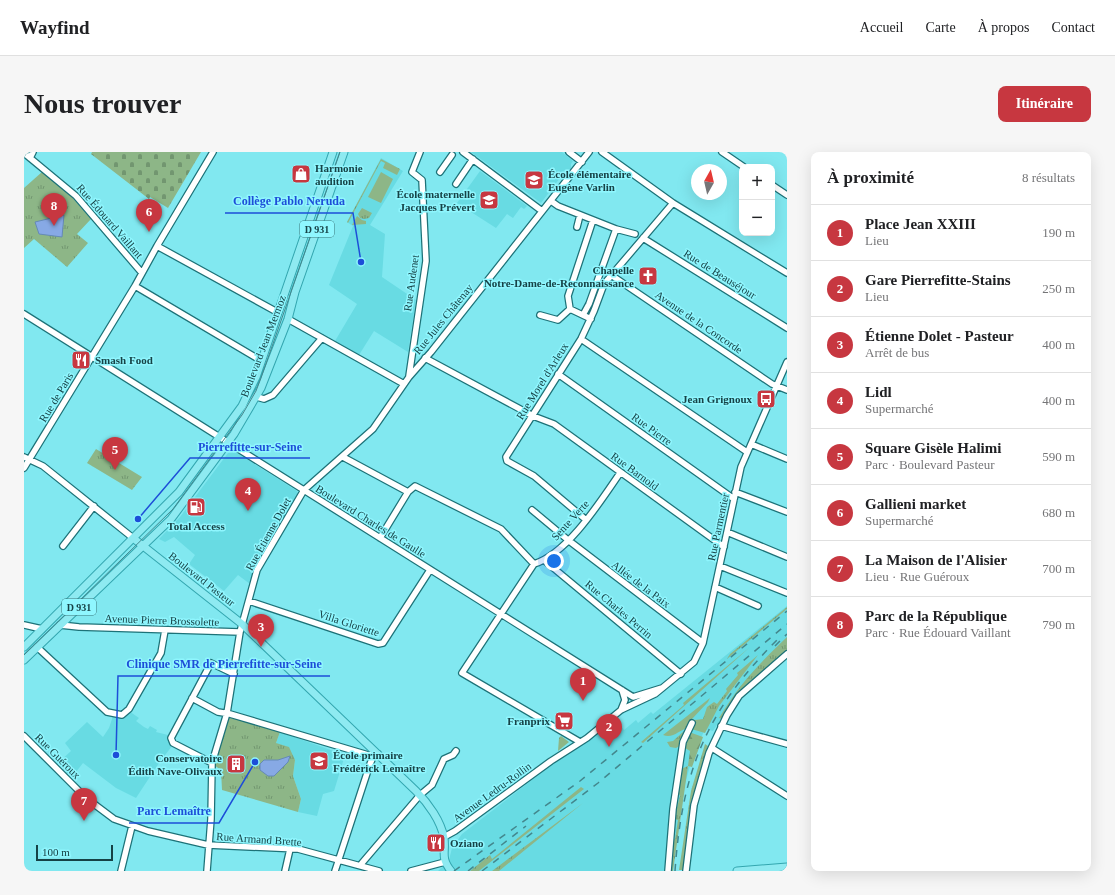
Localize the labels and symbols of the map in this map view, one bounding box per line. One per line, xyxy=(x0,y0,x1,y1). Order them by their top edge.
place label: Harmonie audition xyxy=(315,162,363,187)
shop icon: Harmonie audition xyxy=(290,163,312,185)
north arrow xyxy=(691,164,727,200)
place label: École élémentaire Eugène Varlin xyxy=(548,168,631,193)
school or university icon: École élémentaire Eugène Varlin xyxy=(523,169,545,191)
street label: Rue Édouard Vaillant xyxy=(74,181,146,261)
place label: École maternelle Jacques Prévert xyxy=(397,188,475,213)
callout: Collège Pablo Neruda xyxy=(225,189,353,213)
school or university icon: École maternelle Jacques Prévert xyxy=(478,189,500,211)
pin: 8 xyxy=(41,193,67,226)
text: Collège Pablo Neruda xyxy=(233,194,345,208)
pin: 6 xyxy=(136,199,162,232)
road number: D 931 xyxy=(300,221,334,237)
street label: Rue de Beauséjour xyxy=(682,247,759,301)
street label: Rue Audenet xyxy=(401,254,421,312)
place label: Chapelle Notre-Dame-de-Reconnaissance xyxy=(484,264,634,289)
church icon: Chapelle Notre-Dame-de-Reconnaissance xyxy=(637,265,659,287)
street label: Rue Jules Châtenay xyxy=(411,281,475,356)
street label: Avenue de la Concorde xyxy=(653,288,745,356)
street label: Boulevard Jean Mermoz xyxy=(238,293,288,399)
street label: Rue Morel d'Arleux xyxy=(514,340,571,422)
restaurant icon: Smash Food xyxy=(70,349,92,371)
place label: Smash Food xyxy=(95,354,153,366)
street label: Rue de Paris xyxy=(37,370,75,424)
bus stop icon: Jean Grignoux xyxy=(755,388,777,410)
place label: Jean Grignoux xyxy=(682,393,752,405)
street label: Rue Pierre xyxy=(630,410,675,448)
callout: Pierrefitte-sur-Seine xyxy=(190,434,310,458)
pin: 5 xyxy=(102,437,128,470)
text: Pierrefitte-sur-Seine xyxy=(198,440,303,454)
street label: Rue Barnold xyxy=(609,450,662,493)
pin: 4 xyxy=(235,478,261,511)
street label: Boulevard Charles de Gaulle xyxy=(314,482,428,560)
street label: Rue Parmentier xyxy=(705,492,731,562)
fuel station icon: Total Access xyxy=(185,496,207,518)
street label: Rue Étienne Dolet xyxy=(243,496,293,572)
street label: Sente Verte xyxy=(549,497,591,543)
place label: Total Access xyxy=(167,520,225,532)
street label: Boulevard Pasteur xyxy=(166,549,238,609)
your location xyxy=(544,551,564,571)
street label: Allée de la Paix xyxy=(609,558,673,610)
street label: Rue Charles Perrin xyxy=(583,578,655,641)
road number: D 931 xyxy=(62,599,96,615)
street label: Villa Gloriette xyxy=(317,608,381,639)
street label: Avenue Pierre Brossolette xyxy=(104,612,220,628)
pin: 3 xyxy=(248,614,274,647)
callout: Clinique SMR de Pierrefitte-sur-Seine xyxy=(118,652,330,676)
text: Clinique SMR de Pierrefitte-sur-Seine xyxy=(126,657,322,671)
pin: 1 xyxy=(570,668,596,701)
supermarket icon: Franprix xyxy=(553,710,575,732)
pin: 2 xyxy=(596,714,622,747)
place label: Franprix xyxy=(507,715,550,727)
street label: Rue Guéroux xyxy=(33,731,83,781)
place label: École primaire Frédérick Lemaître xyxy=(333,749,425,774)
school or university icon: École primaire Frédérick Lemaître xyxy=(308,750,330,772)
place label: Conservatoire Édith Nave-Olivaux xyxy=(128,752,222,777)
building icon: Conservatoire Édith Nave-Olivaux xyxy=(225,753,247,775)
street label: Avenue Ledru-Rollin xyxy=(451,759,534,824)
pin: 7 xyxy=(71,788,97,821)
callout: Parc Lemaître xyxy=(129,799,219,823)
text: Parc Lemaître xyxy=(137,804,212,818)
street label: Rue Armand Brette xyxy=(216,830,302,848)
restaurant icon: Oziano xyxy=(425,832,447,854)
place label: Oziano xyxy=(450,837,484,849)
scale bar xyxy=(36,843,113,862)

